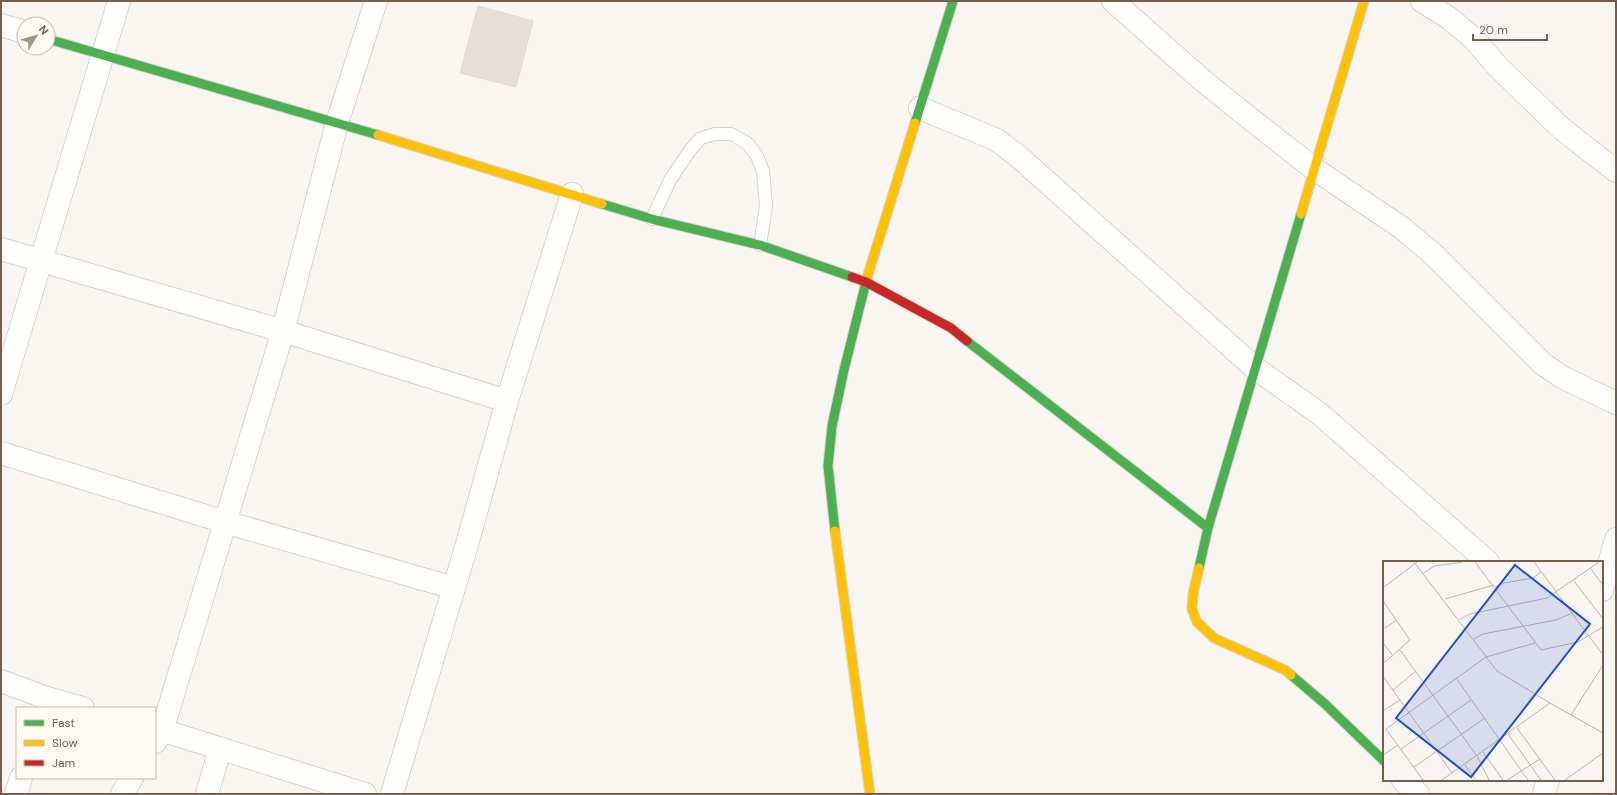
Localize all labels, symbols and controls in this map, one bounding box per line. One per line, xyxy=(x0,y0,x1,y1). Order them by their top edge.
north arrow xyxy=(16,16,56,56)
scale bar xyxy=(1473,16,1547,42)
text: N xyxy=(36,22,52,37)
text: 20 m xyxy=(1479,22,1508,38)
inset map xyxy=(1383,561,1603,781)
legend xyxy=(16,707,156,779)
text: Fast xyxy=(52,715,75,731)
text: Slow xyxy=(52,735,78,751)
text: Jam xyxy=(52,755,75,771)

